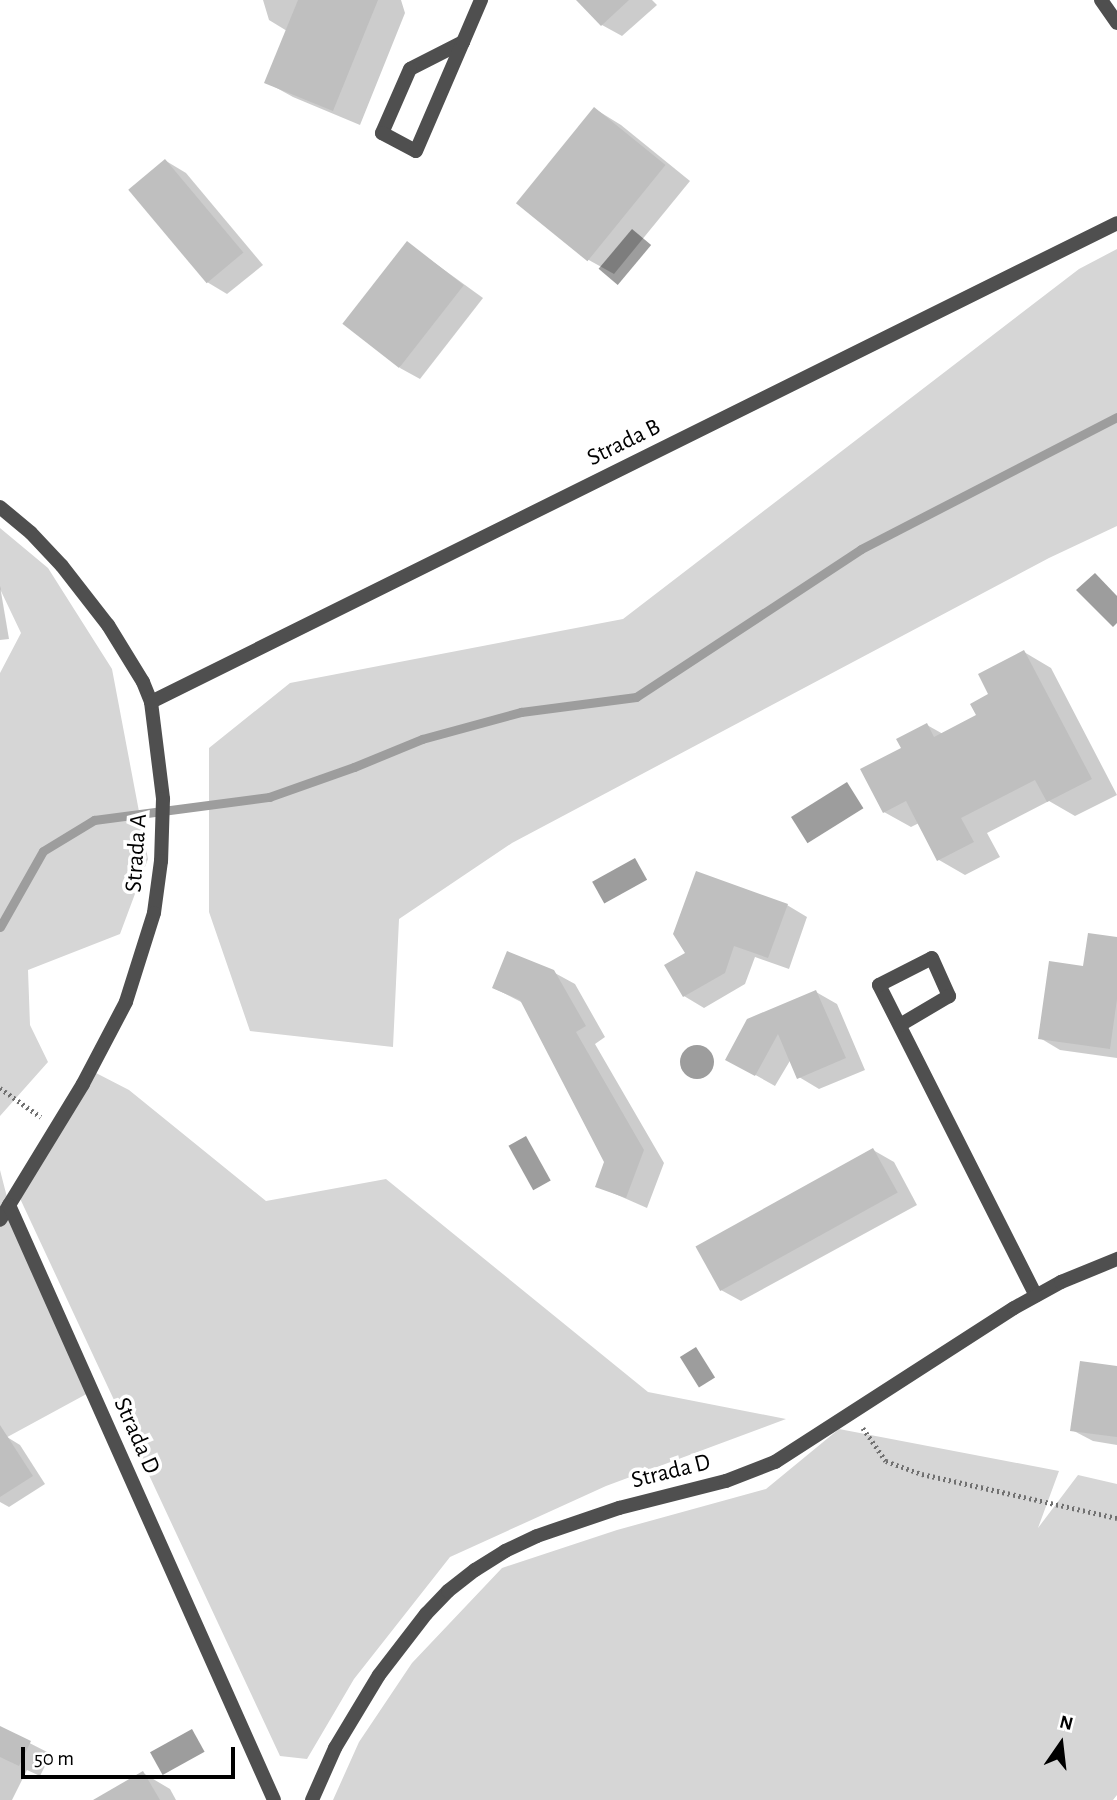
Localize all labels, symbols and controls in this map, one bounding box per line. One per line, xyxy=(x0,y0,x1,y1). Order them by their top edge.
street label: Strada B xyxy=(583,413,665,473)
street label: Strada A xyxy=(120,813,154,893)
street label: Strada D xyxy=(106,1393,166,1479)
street label: Strada D xyxy=(628,1448,714,1496)
north arrow xyxy=(1026,1709,1096,1779)
text: N xyxy=(1057,1712,1075,1734)
scale bar xyxy=(24,1734,238,1778)
text: 50 m xyxy=(34,1748,74,1769)

